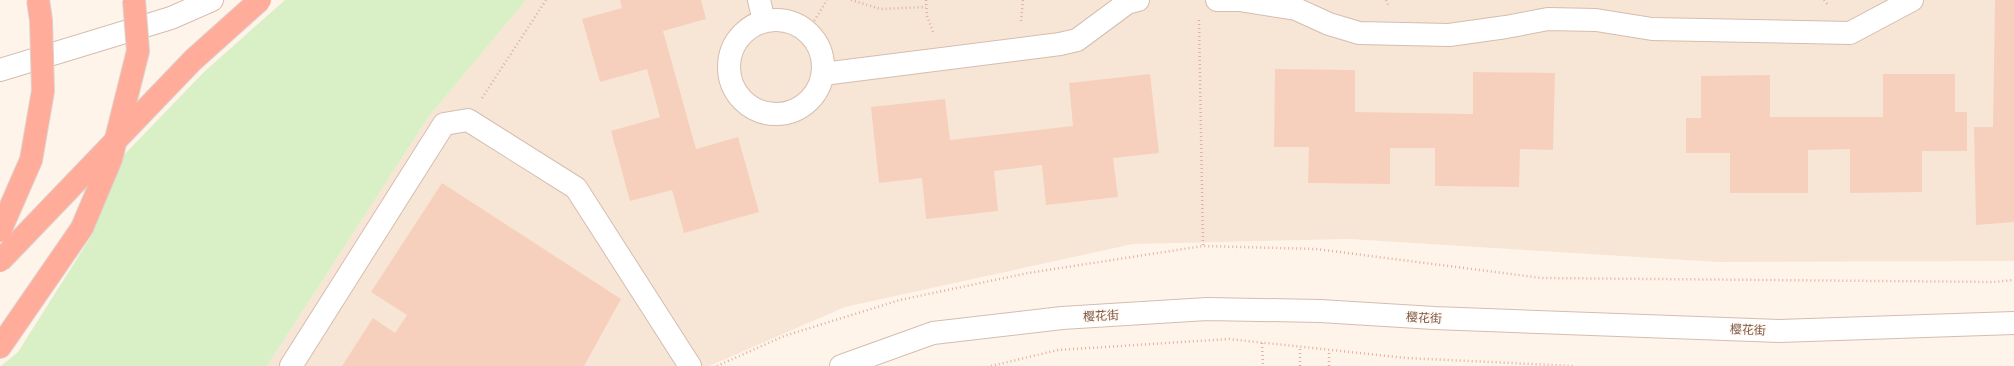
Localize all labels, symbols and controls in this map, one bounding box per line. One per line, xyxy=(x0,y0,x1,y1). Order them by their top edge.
street label: 樱花街 xyxy=(1083,308,1119,324)
street label: 樱花街 xyxy=(1406,310,1442,326)
street label: 樱花街 xyxy=(1730,322,1766,338)

